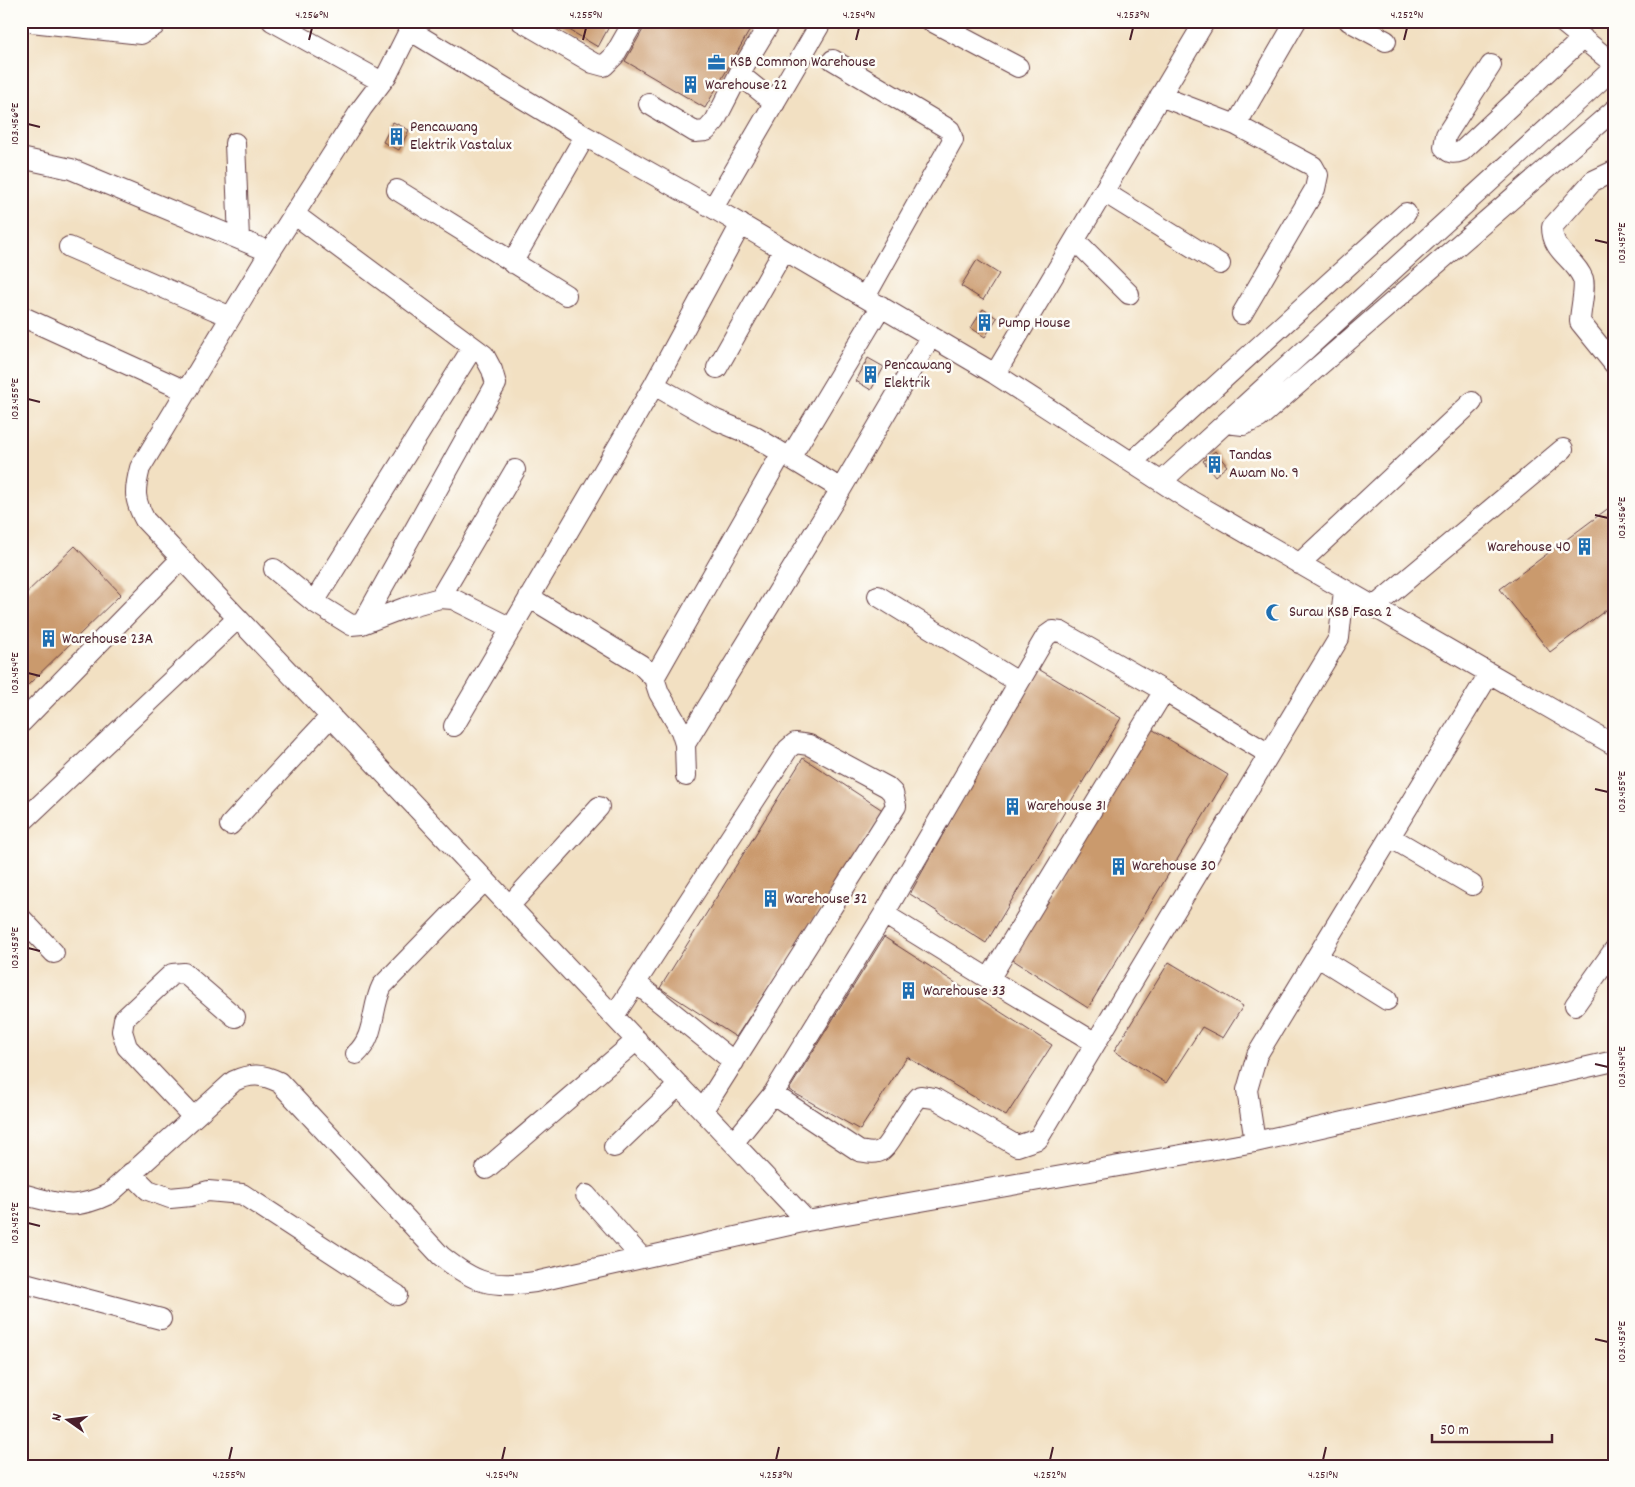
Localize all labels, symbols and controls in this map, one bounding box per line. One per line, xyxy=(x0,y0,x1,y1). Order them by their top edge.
text: 4.256°N xyxy=(295,7,329,24)
text: 4.255°N xyxy=(569,7,603,24)
text: 4.254°N xyxy=(843,7,875,24)
text: 4.253°N xyxy=(1117,7,1150,24)
text: 4.252°N xyxy=(1391,7,1423,24)
place label: KSB Common Warehouse xyxy=(730,51,876,74)
office icon: KSB Common Warehouse xyxy=(706,52,726,72)
place label: Warehouse 22 xyxy=(705,74,787,97)
building icon: Warehouse 22 xyxy=(681,75,701,95)
text: 103.456°E xyxy=(7,102,24,145)
place label: Pencawang Elektrik Vastalux xyxy=(410,116,512,157)
building icon: Pencawang Elektrik Vastalux xyxy=(386,126,406,146)
text: 103.457°E xyxy=(1614,222,1631,263)
place label: Pump House xyxy=(998,312,1070,335)
building icon: Pump House xyxy=(974,313,994,333)
place label: Pencawang Elektrik xyxy=(884,354,952,395)
building icon: Pencawang Elektrik xyxy=(860,364,880,384)
text: 103.455°E xyxy=(7,378,24,420)
place label: Tandas Awam No. 9 xyxy=(1229,444,1299,485)
building icon: Tandas Awam No. 9 xyxy=(1205,454,1225,474)
text: 103.456°E xyxy=(1614,496,1631,539)
place label: Warehouse 40 xyxy=(1487,536,1571,559)
building icon: Warehouse 40 xyxy=(1575,537,1595,557)
place label: Surau KSB Fasa 2 xyxy=(1289,601,1392,624)
mosque icon: Surau KSB Fasa 2 xyxy=(1265,602,1285,622)
place label: Warehouse 23A xyxy=(62,628,154,651)
building icon: Warehouse 23A xyxy=(38,629,58,649)
text: 103.454°E xyxy=(7,652,24,694)
text: 103.455°E xyxy=(1614,771,1631,813)
place label: Warehouse 31 xyxy=(1027,795,1106,818)
building icon: Warehouse 31 xyxy=(1003,796,1023,816)
place label: Warehouse 30 xyxy=(1132,855,1216,878)
building icon: Warehouse 30 xyxy=(1108,856,1128,876)
place label: Warehouse 32 xyxy=(785,888,868,911)
building icon: Warehouse 32 xyxy=(761,889,781,909)
text: 103.453°E xyxy=(7,927,24,969)
place label: Warehouse 33 xyxy=(923,980,1006,1003)
building icon: Warehouse 33 xyxy=(899,981,919,1001)
text: 103.454°E xyxy=(1614,1046,1631,1088)
text: 103.452°E xyxy=(7,1202,24,1244)
text: 103.453°E xyxy=(1614,1321,1631,1363)
north arrow xyxy=(42,1394,92,1444)
text: N xyxy=(47,1411,68,1423)
scale bar xyxy=(1432,1412,1552,1444)
text: 50 m xyxy=(1440,1420,1469,1442)
text: 4.255°N xyxy=(212,1467,246,1484)
text: 4.254°N xyxy=(486,1467,518,1484)
text: 4.253°N xyxy=(760,1467,793,1484)
text: 4.252°N xyxy=(1034,1467,1066,1484)
text: 4.251°N xyxy=(1308,1467,1338,1484)

